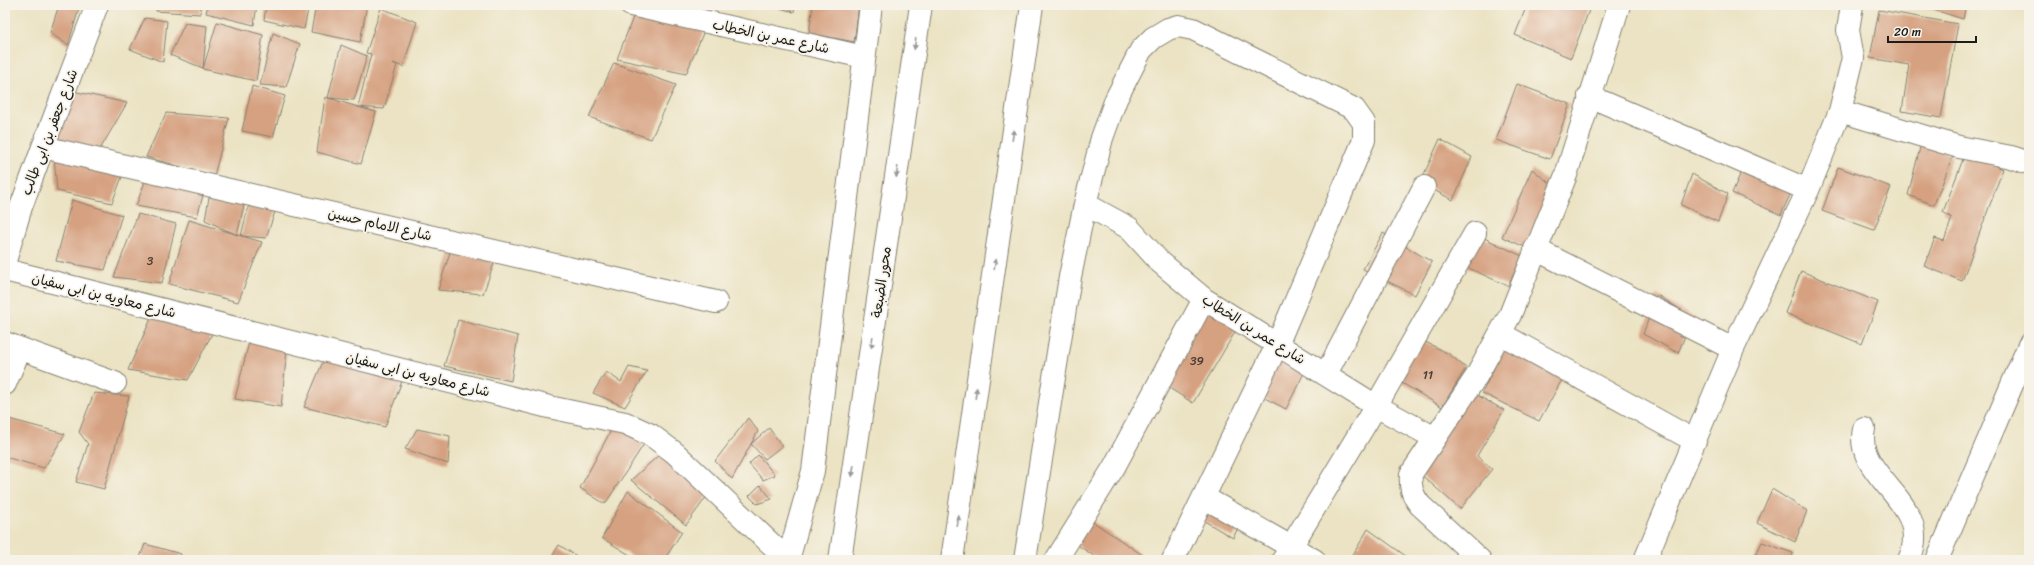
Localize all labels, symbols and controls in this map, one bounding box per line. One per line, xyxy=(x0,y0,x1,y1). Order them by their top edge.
street label: شارع عمر بن الخطاب xyxy=(710,12,832,61)
scale bar xyxy=(1888,18,1976,44)
text: 20 m xyxy=(1894,21,1921,43)
one-way arrow xyxy=(912,38,918,50)
street label: شارع جعفر بن ابى طالب xyxy=(14,65,85,199)
one-way arrow xyxy=(1010,129,1016,141)
one-way arrow xyxy=(894,166,900,178)
street label: شارع الامام حسين xyxy=(325,200,434,249)
street label: محور الضبعة xyxy=(864,245,899,319)
house number: 3 xyxy=(147,250,154,272)
one-way arrow xyxy=(992,258,998,270)
street label: شارع معاويه بن ابى سفيان xyxy=(29,265,179,325)
street label: شارع عمر بن الخطاب xyxy=(1197,287,1311,372)
one-way arrow xyxy=(869,336,875,348)
street label: شارع معاويه بن ابى سفيان xyxy=(343,344,493,404)
house number: 39 xyxy=(1190,350,1204,372)
house number: 11 xyxy=(1423,364,1433,386)
one-way arrow xyxy=(973,387,979,399)
one-way arrow xyxy=(850,465,856,477)
one-way arrow xyxy=(955,515,961,527)

